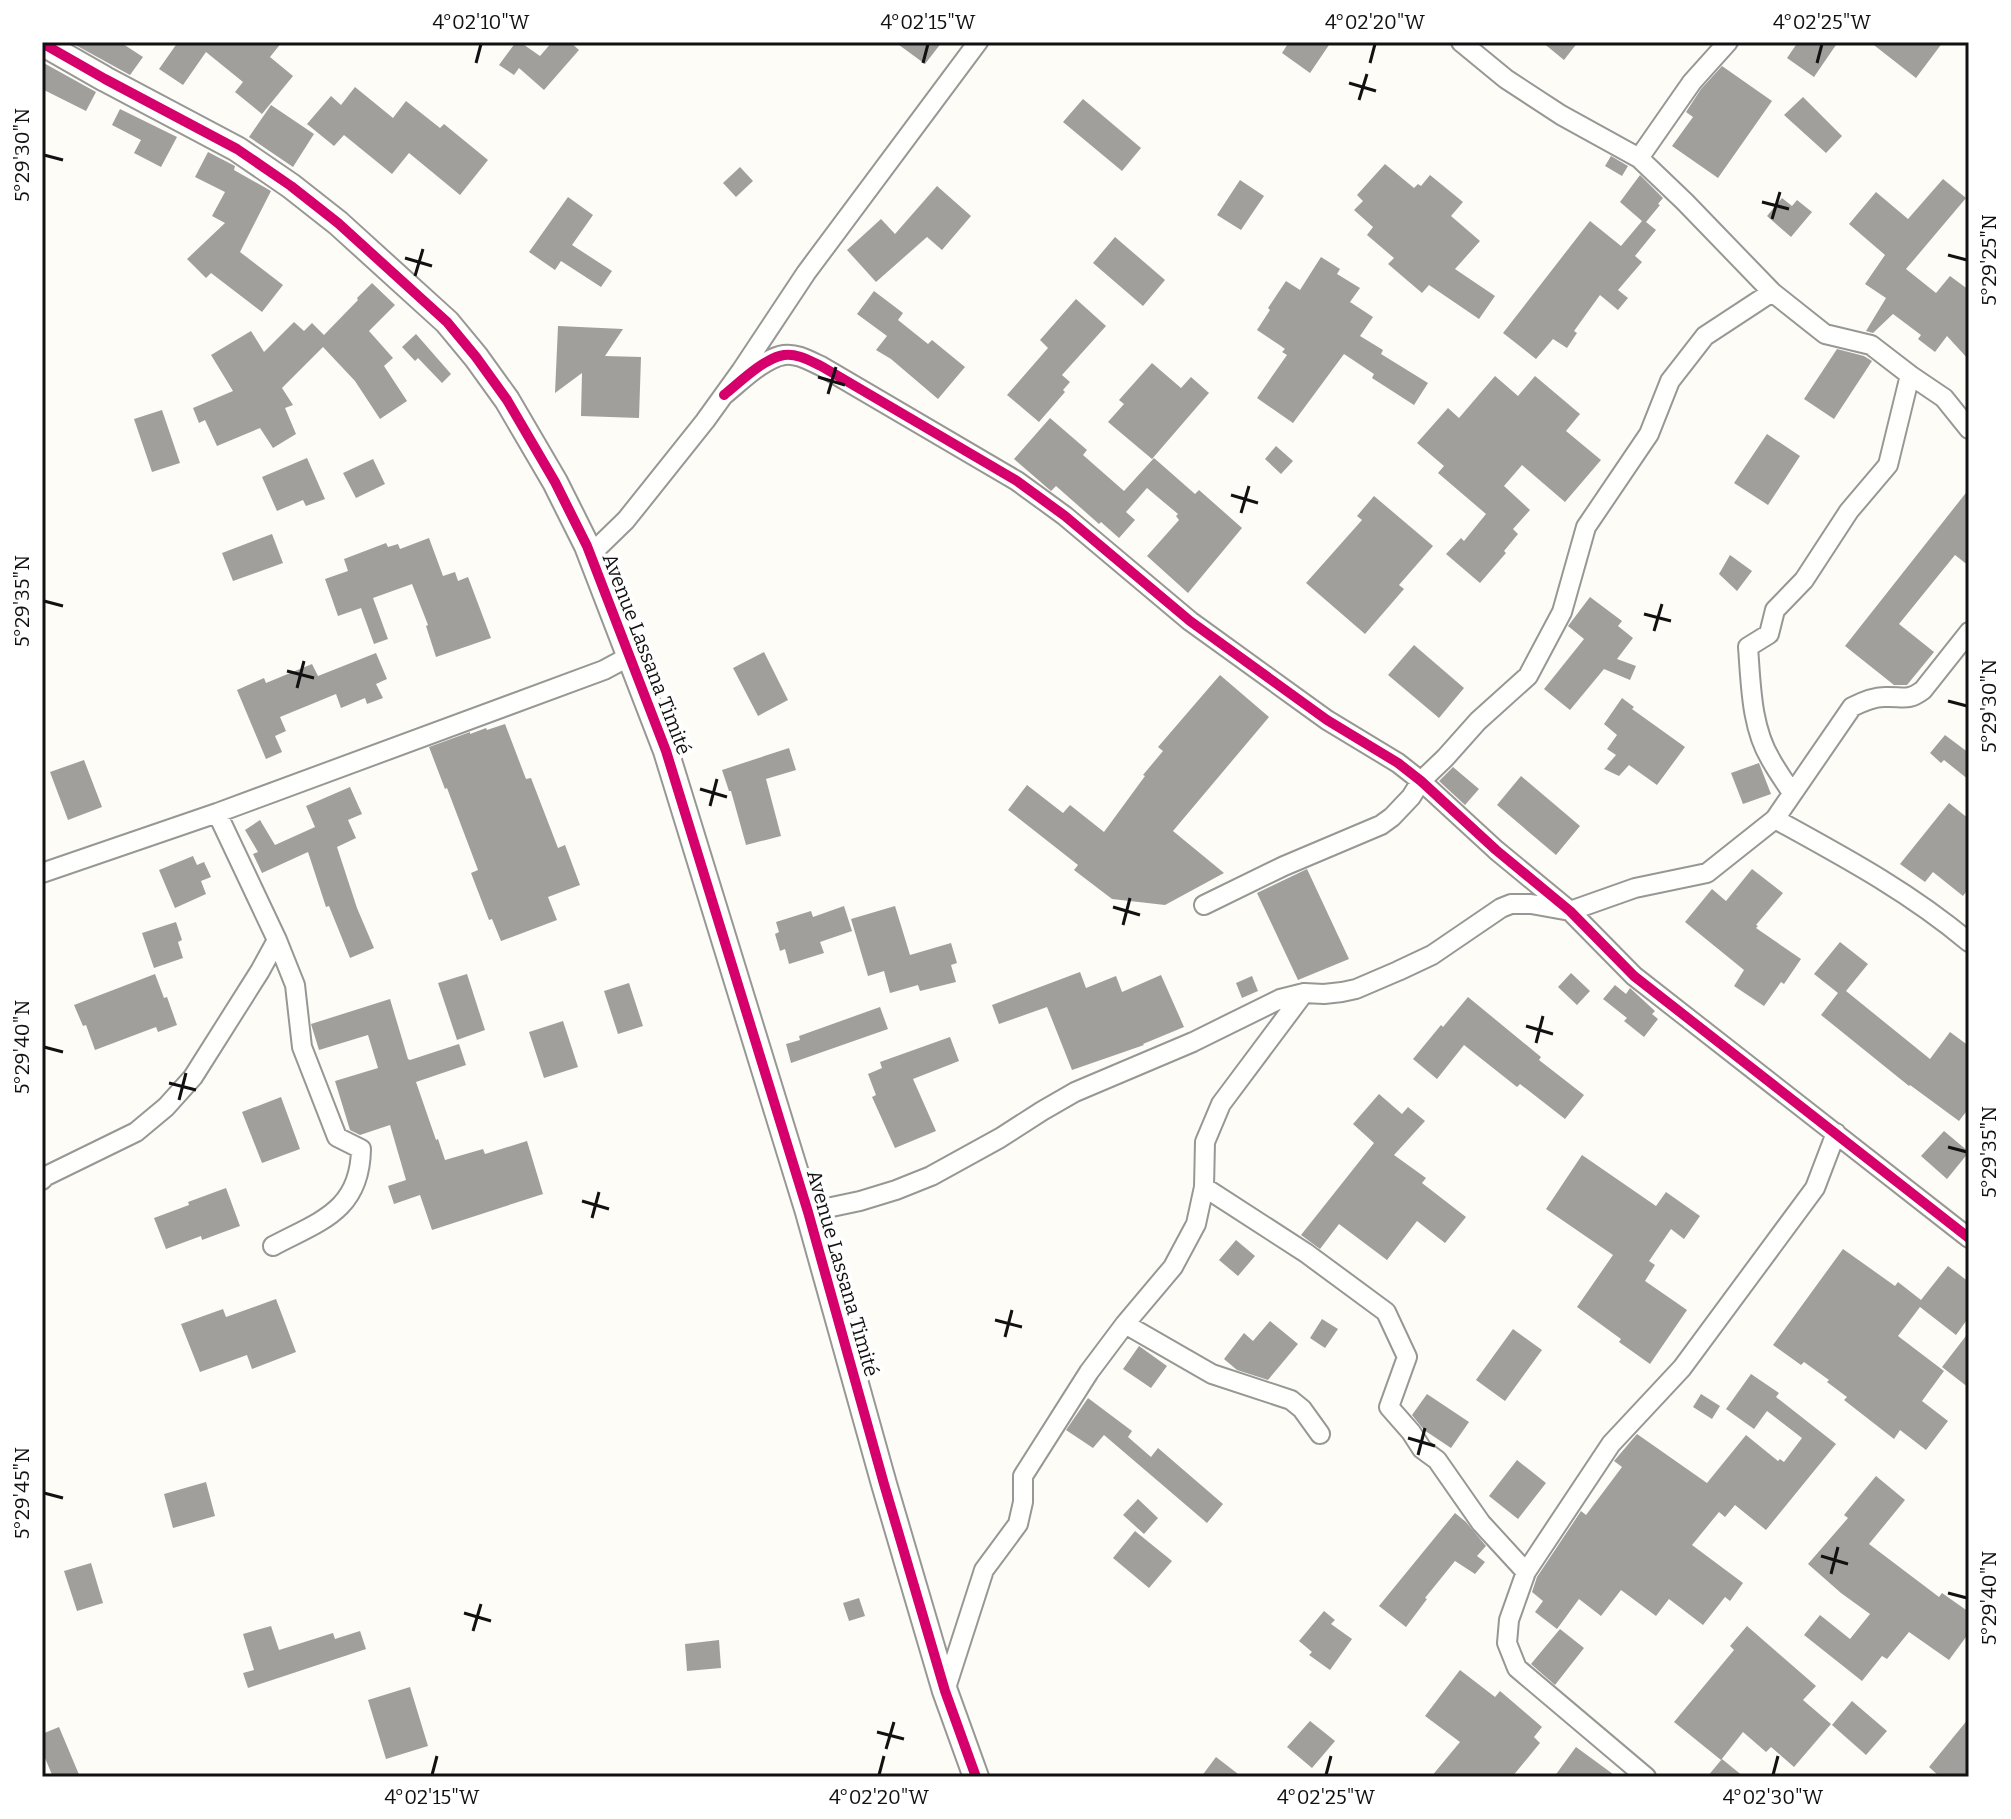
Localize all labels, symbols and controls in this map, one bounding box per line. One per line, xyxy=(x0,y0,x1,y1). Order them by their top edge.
text: 4°02'10"W xyxy=(432,10,530,34)
text: 4°02'15"W xyxy=(880,10,976,34)
text: 4°02'20"W xyxy=(1325,10,1425,34)
text: 4°02'25"W xyxy=(1773,10,1871,34)
text: 5°29'30"N xyxy=(10,108,34,202)
text: 5°29'25"N xyxy=(1977,214,2001,306)
street label: Avenue Lassana Timité xyxy=(597,550,697,758)
text: 5°29'35"N xyxy=(10,555,34,647)
text: 5°29'30"N xyxy=(1977,659,2001,753)
text: 5°29'40"N xyxy=(10,1000,34,1094)
text: 5°29'35"N xyxy=(1977,1106,2001,1198)
street label: Avenue Lassana Timité xyxy=(802,1167,884,1379)
text: 5°29'45"N xyxy=(10,1447,34,1539)
text: 5°29'40"N xyxy=(1977,1551,2001,1645)
text: 4°02'15"W xyxy=(384,1785,480,1809)
text: 4°02'20"W xyxy=(829,1785,929,1809)
text: 4°02'25"W xyxy=(1277,1785,1375,1809)
text: 4°02'30"W xyxy=(1723,1785,1824,1809)

